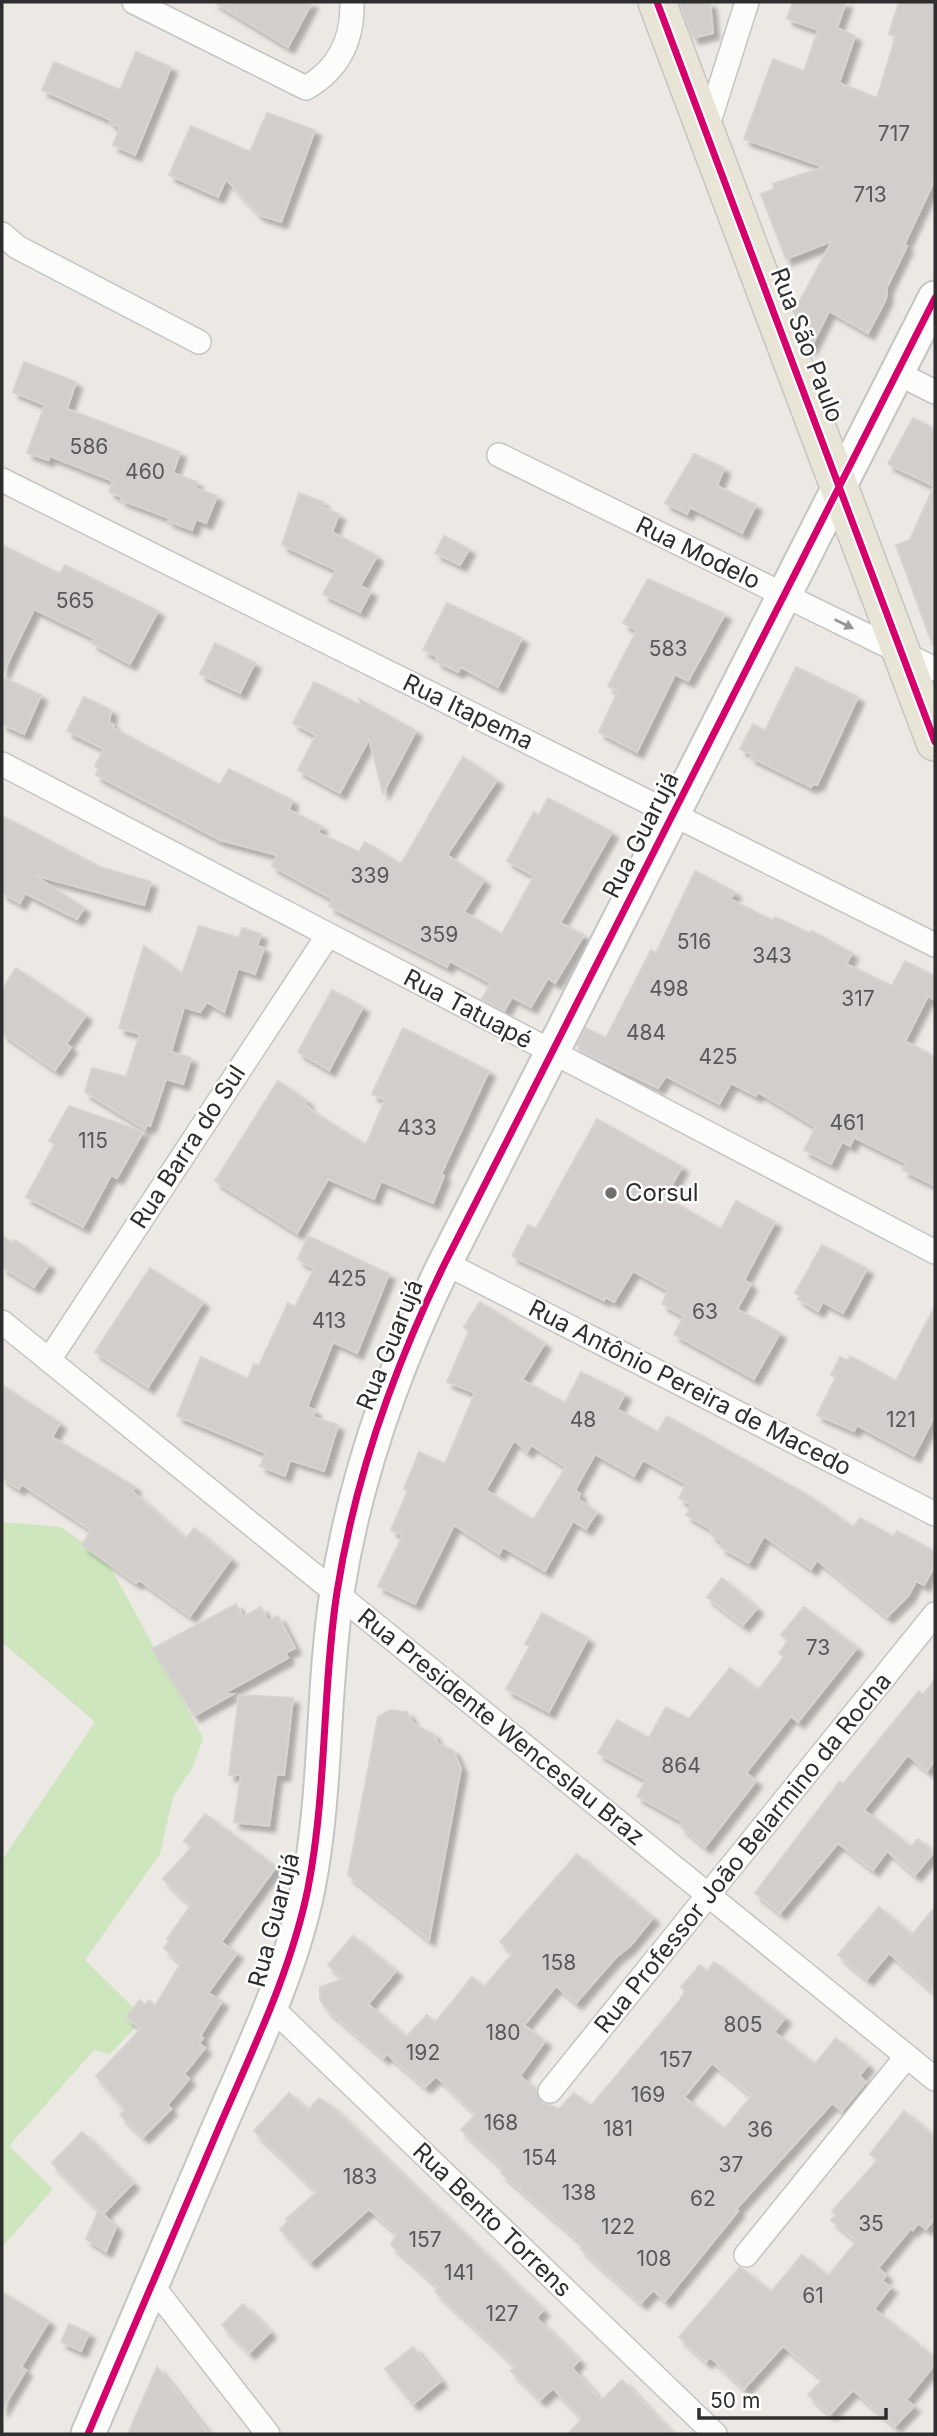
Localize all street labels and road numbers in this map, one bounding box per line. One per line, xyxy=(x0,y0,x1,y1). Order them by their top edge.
street label: Rua São Paulo xyxy=(765,264,850,426)
street label: Rua Modelo xyxy=(631,510,765,595)
street label: Rua Itapema xyxy=(398,668,538,756)
street label: Rua Guarujá xyxy=(596,767,685,903)
street label: Rua Tatuapé xyxy=(399,963,537,1055)
street label: Rua Barra do Sul xyxy=(124,1060,251,1234)
street label: Rua Guarujá xyxy=(350,1275,429,1414)
street label: Rua Antônio Pereira de Macedo xyxy=(524,1293,856,1482)
street label: Rua Presidente Wenceslau Braz xyxy=(352,1602,650,1851)
street label: Rua Professor João Belarmino da Rocha xyxy=(588,1667,897,2039)
street label: Rua Guarujá xyxy=(242,1849,305,1990)
street label: Rua Bento Torrens xyxy=(407,2136,578,2303)

